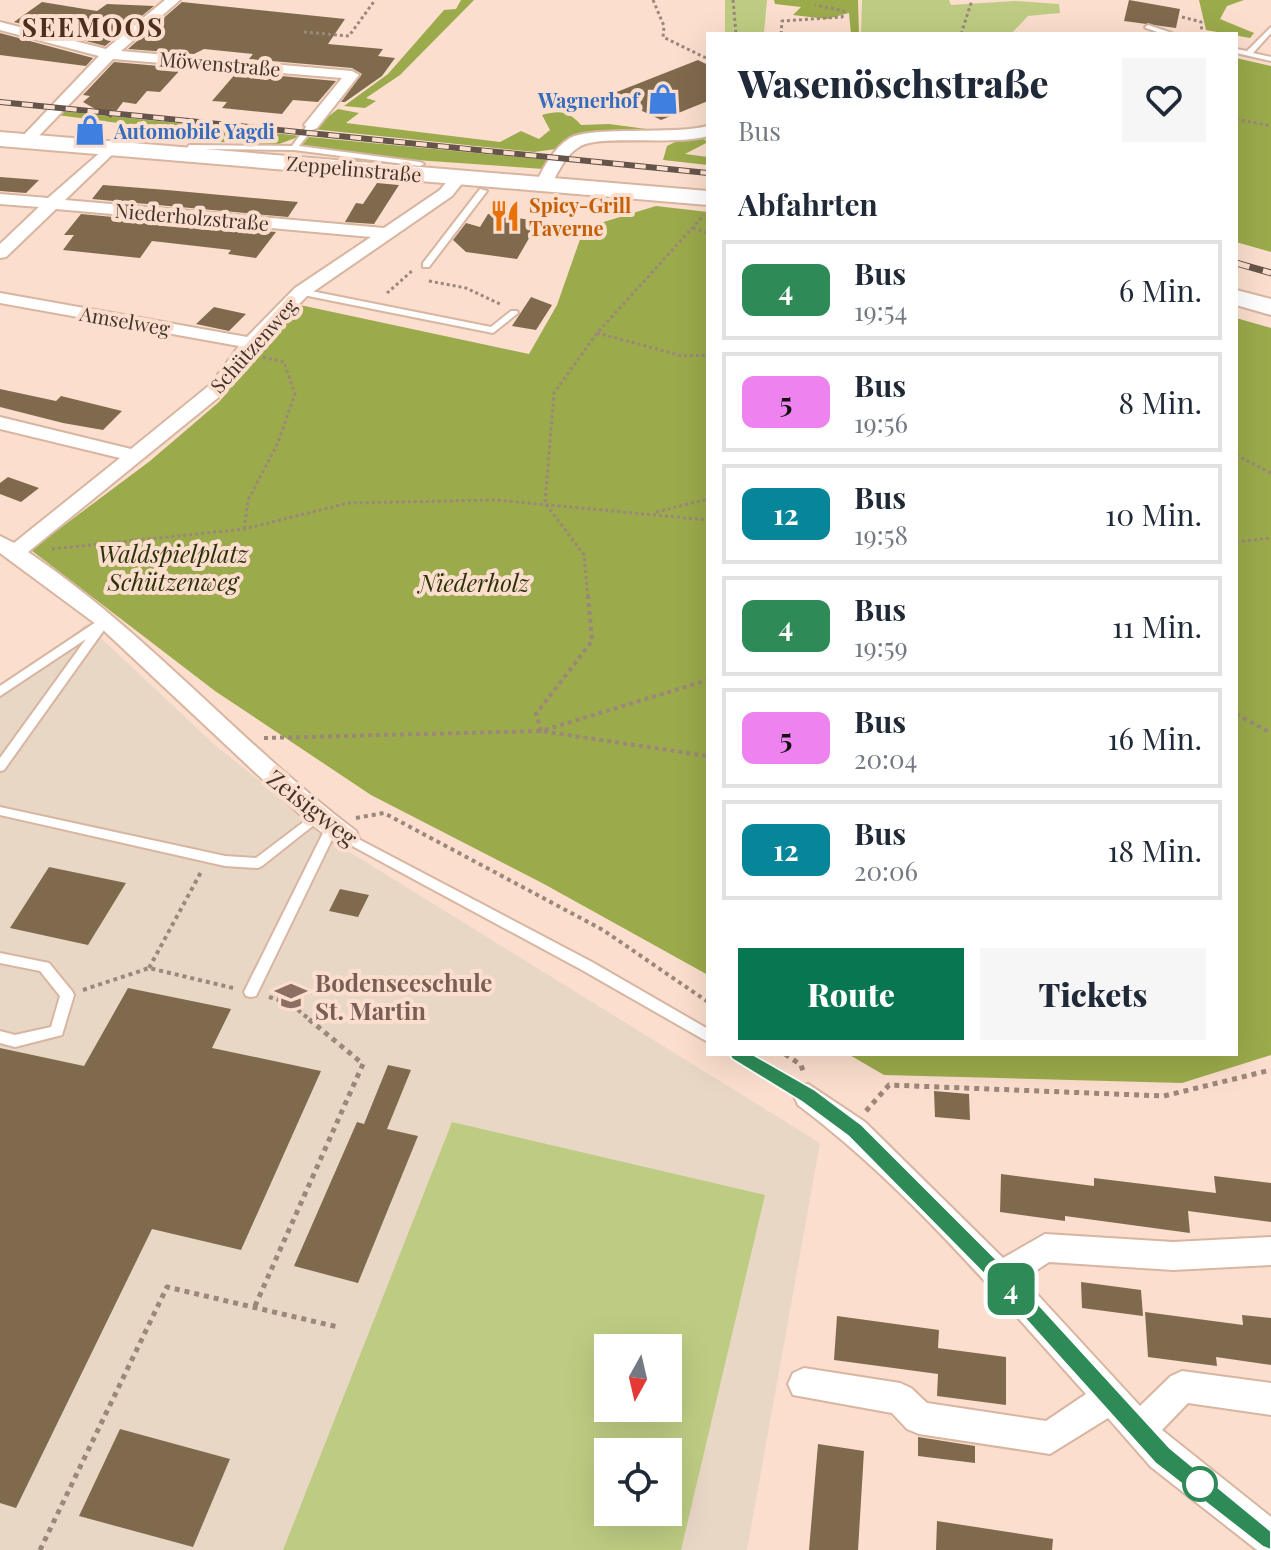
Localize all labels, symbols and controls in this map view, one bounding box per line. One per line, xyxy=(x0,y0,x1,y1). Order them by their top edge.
district label: SEEMOOS xyxy=(22,9,164,44)
street label: Möwenstraße xyxy=(158,44,282,82)
text: Wasenöschstraße xyxy=(738,57,1049,108)
button: heart xyxy=(1122,58,1206,142)
shop icon: Wagnerhof xyxy=(646,82,680,116)
place label: Wagnerhof xyxy=(537,86,641,113)
shop icon: Automobile Yagdi xyxy=(73,113,107,147)
text: Bus xyxy=(738,113,781,148)
place label: Automobile Yagdi xyxy=(113,117,275,144)
street label: Zeppelinstraße xyxy=(285,149,423,187)
text: Abfahrten xyxy=(738,184,878,224)
place label: Spicy-Grill Taverne xyxy=(529,191,631,241)
street label: Niederholzstraße xyxy=(114,196,270,236)
restaurant icon: Spicy-Grill Taverne xyxy=(488,199,522,233)
text: Bus xyxy=(854,253,906,293)
text: 6 Min. xyxy=(1119,270,1202,310)
text: 4 xyxy=(779,271,793,308)
street label: Schützenweg xyxy=(203,292,303,398)
text: 19:54 xyxy=(854,293,907,328)
street label: Amselweg xyxy=(77,299,173,341)
text: Bus xyxy=(854,365,906,405)
text: 8 Min. xyxy=(1119,382,1202,422)
text: 5 xyxy=(780,383,792,420)
text: 19:56 xyxy=(854,405,908,440)
text: Bus xyxy=(854,477,906,517)
text: 10 Min. xyxy=(1105,494,1202,534)
text: 12 xyxy=(773,495,799,532)
text: 19:58 xyxy=(854,517,908,552)
park label: Waldspielplatz Schützenweg xyxy=(98,537,250,597)
park label: Niederholz xyxy=(417,566,531,598)
text: Bus xyxy=(854,589,906,629)
text: 11 Min. xyxy=(1112,606,1202,646)
text: 4 xyxy=(779,607,793,644)
text: 19:59 xyxy=(854,629,908,664)
text: Bus xyxy=(854,701,906,741)
text: 16 Min. xyxy=(1108,718,1202,758)
text: 5 xyxy=(780,719,792,756)
text: 20:04 xyxy=(854,741,917,776)
street label: Zeisigweg xyxy=(261,762,365,853)
text: Bus xyxy=(854,813,906,853)
text: 18 Min. xyxy=(1107,830,1202,870)
text: 12 xyxy=(773,831,799,868)
text: 20:06 xyxy=(854,853,918,888)
button: Route xyxy=(738,948,964,1040)
button: Tickets xyxy=(980,948,1206,1040)
place label: Bodenseeschule St. Martin xyxy=(315,966,492,1026)
school or university icon: Bodenseeschule St. Martin xyxy=(274,979,308,1013)
line badge: 4 xyxy=(985,1263,1037,1315)
text: 4 xyxy=(1004,1270,1018,1307)
north arrow xyxy=(594,1334,682,1422)
map controls xyxy=(594,1334,682,1526)
button: locate xyxy=(594,1438,682,1526)
unlabelled marker xyxy=(1183,1467,1217,1501)

